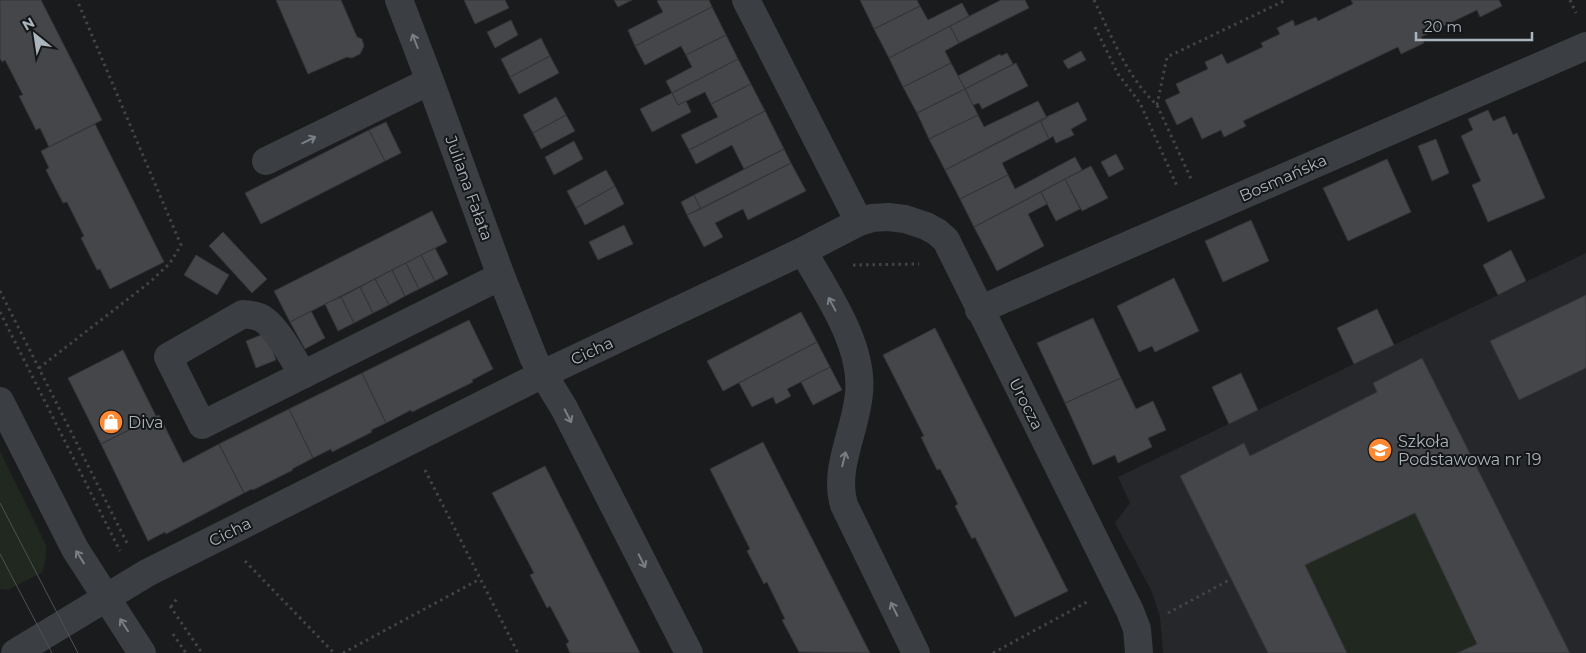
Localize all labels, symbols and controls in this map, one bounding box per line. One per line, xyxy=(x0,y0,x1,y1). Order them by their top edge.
north arrow xyxy=(10,10,60,60)
scale bar xyxy=(1416,10,1532,42)
text: N xyxy=(19,13,38,34)
text: 20 m xyxy=(1424,17,1462,36)
one-way arrow xyxy=(410,33,419,49)
street label: Juliana Fałata xyxy=(441,132,497,243)
one-way arrow xyxy=(301,135,316,144)
street label: Bosmańska xyxy=(1236,150,1330,206)
one-way arrow xyxy=(827,297,837,312)
street label: Cicha xyxy=(568,333,616,369)
street label: Urocza xyxy=(1005,375,1047,433)
shop icon: Diva xyxy=(98,409,124,435)
one-way arrow xyxy=(563,409,573,424)
place label: Diva xyxy=(128,413,163,432)
place label: Szkoła Podstawowa nr 19 xyxy=(1398,432,1541,469)
school or university icon: Szkoła Podstawowa nr 19 xyxy=(1367,437,1393,463)
one-way arrow xyxy=(840,452,850,468)
street label: Cicha xyxy=(206,513,254,551)
one-way arrow xyxy=(75,550,85,564)
one-way arrow xyxy=(638,553,647,568)
one-way arrow xyxy=(889,602,899,617)
one-way arrow xyxy=(119,619,129,633)

